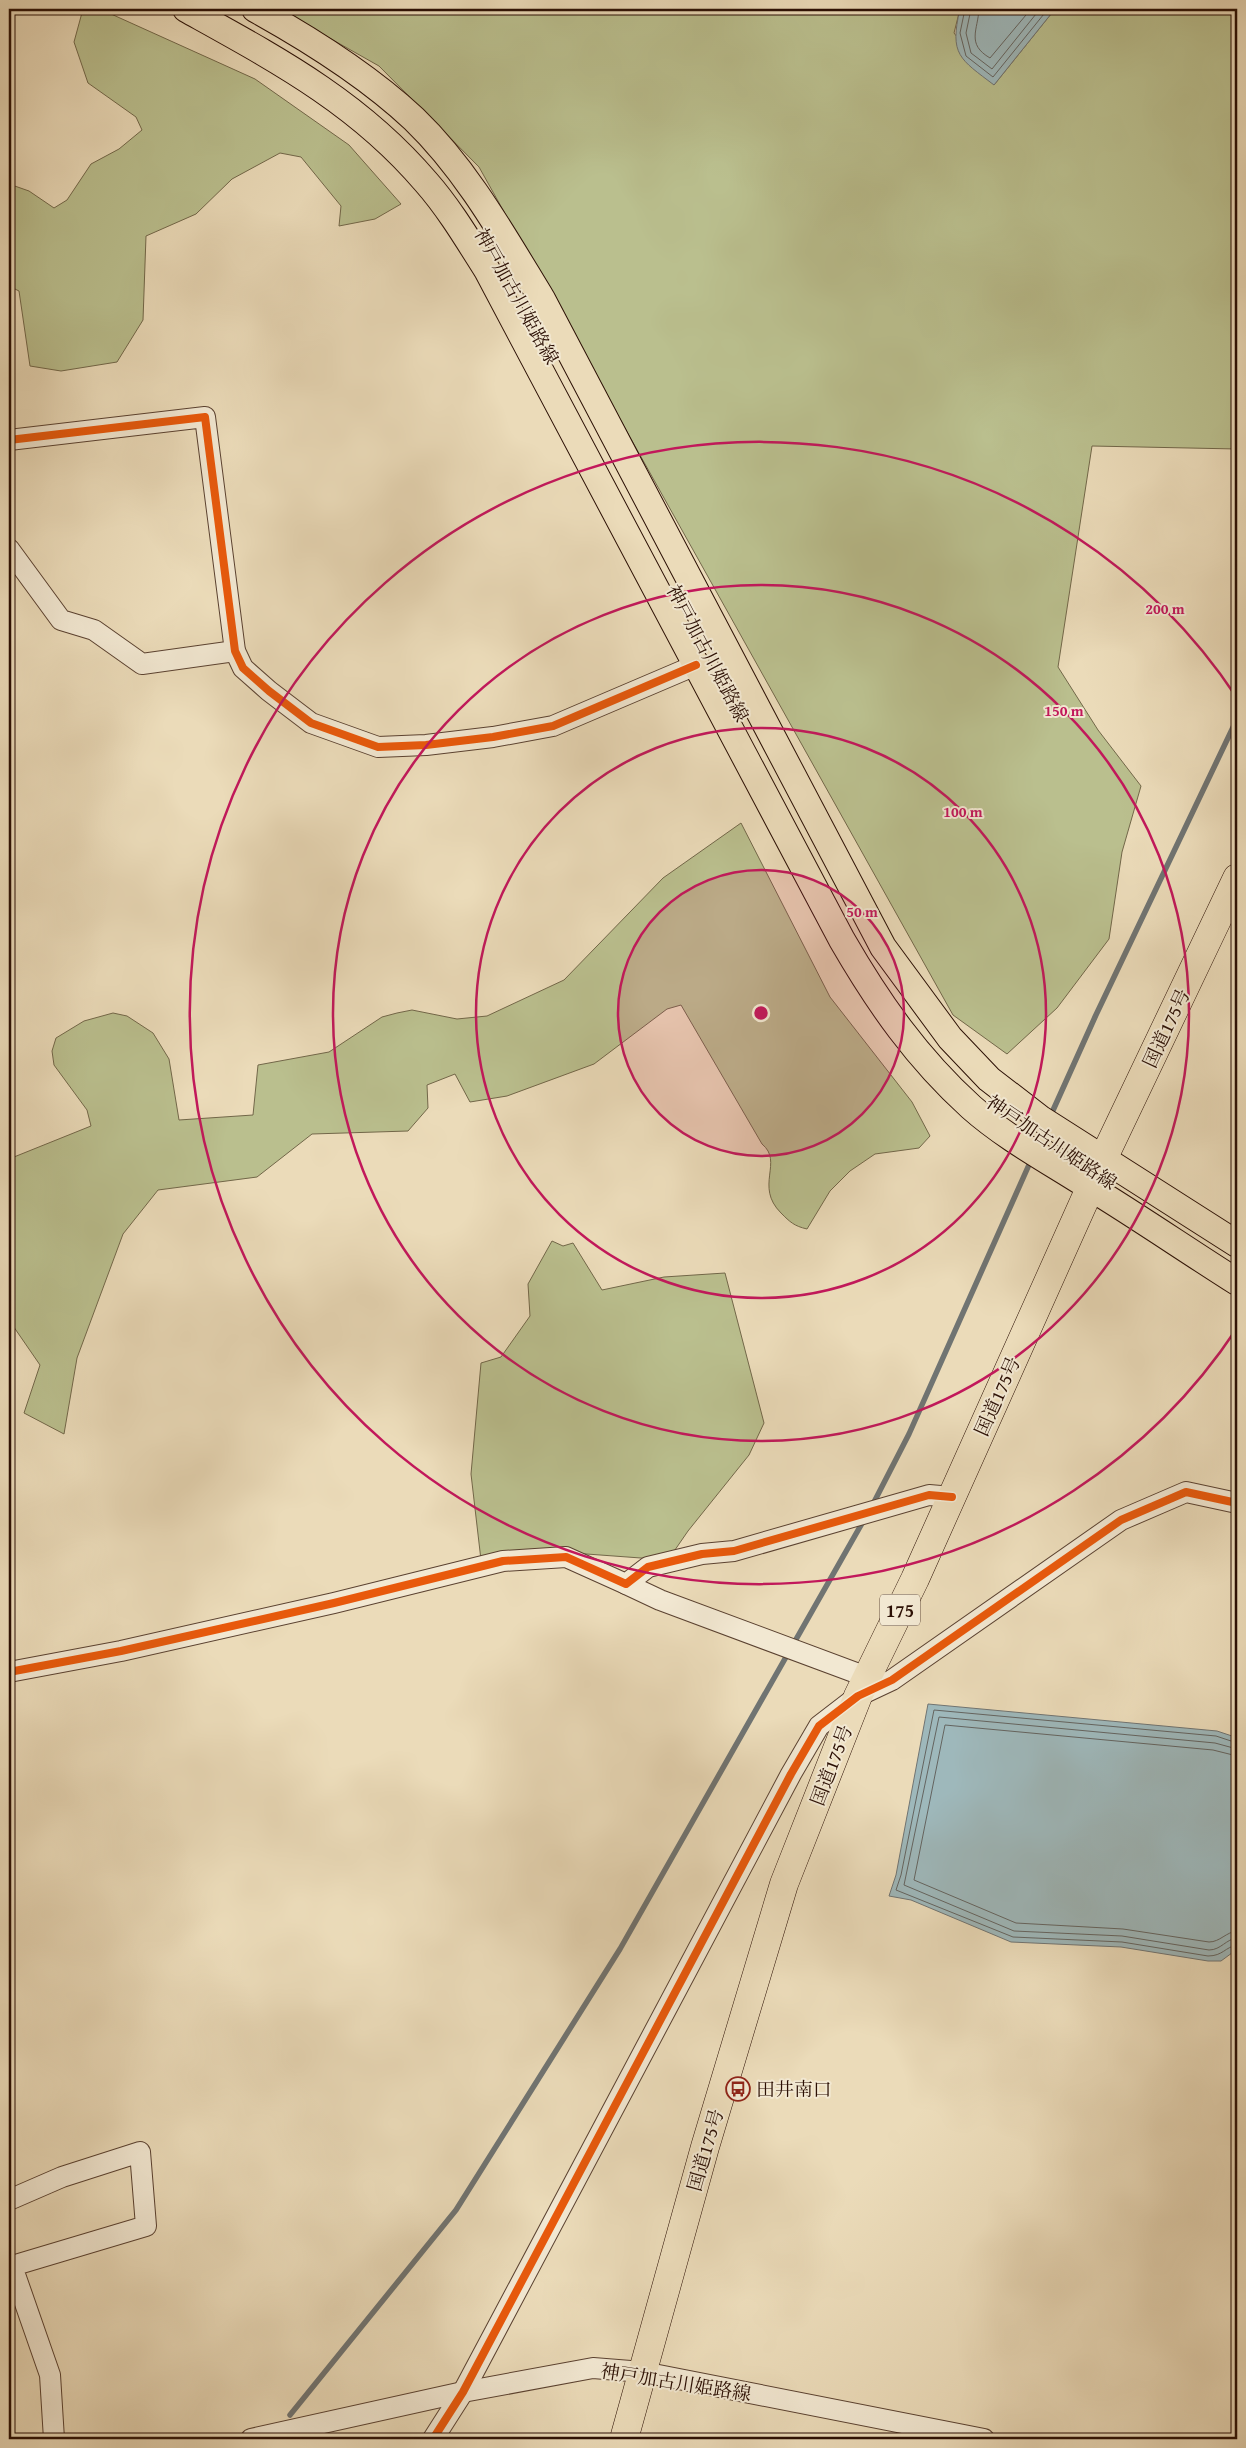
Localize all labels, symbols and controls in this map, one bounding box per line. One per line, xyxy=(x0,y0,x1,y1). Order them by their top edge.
street label: 神戸加古川姫路線 xyxy=(468,223,566,369)
street label: 神戸加古川姫路線 xyxy=(660,579,756,727)
text: 200 m xyxy=(1145,598,1185,619)
text: 150 m xyxy=(1044,700,1084,721)
text: 100 m xyxy=(943,801,983,822)
text: 50 m xyxy=(846,901,878,922)
street label: 国道175号 xyxy=(1135,984,1197,1072)
centre of rings xyxy=(752,1004,770,1022)
street label: 神戸加古川姫路線 xyxy=(981,1088,1123,1196)
street label: 国道175号 xyxy=(967,1352,1027,1440)
road number: 175 xyxy=(880,1594,920,1626)
street label: 国道175号 xyxy=(803,1721,859,1809)
place label: 田井南口 xyxy=(756,2075,832,2103)
bus stop icon: 田井南口 xyxy=(725,2076,751,2102)
street label: 国道175号 xyxy=(680,2106,730,2194)
street label: 神戸加古川姫路線 xyxy=(599,2356,753,2408)

